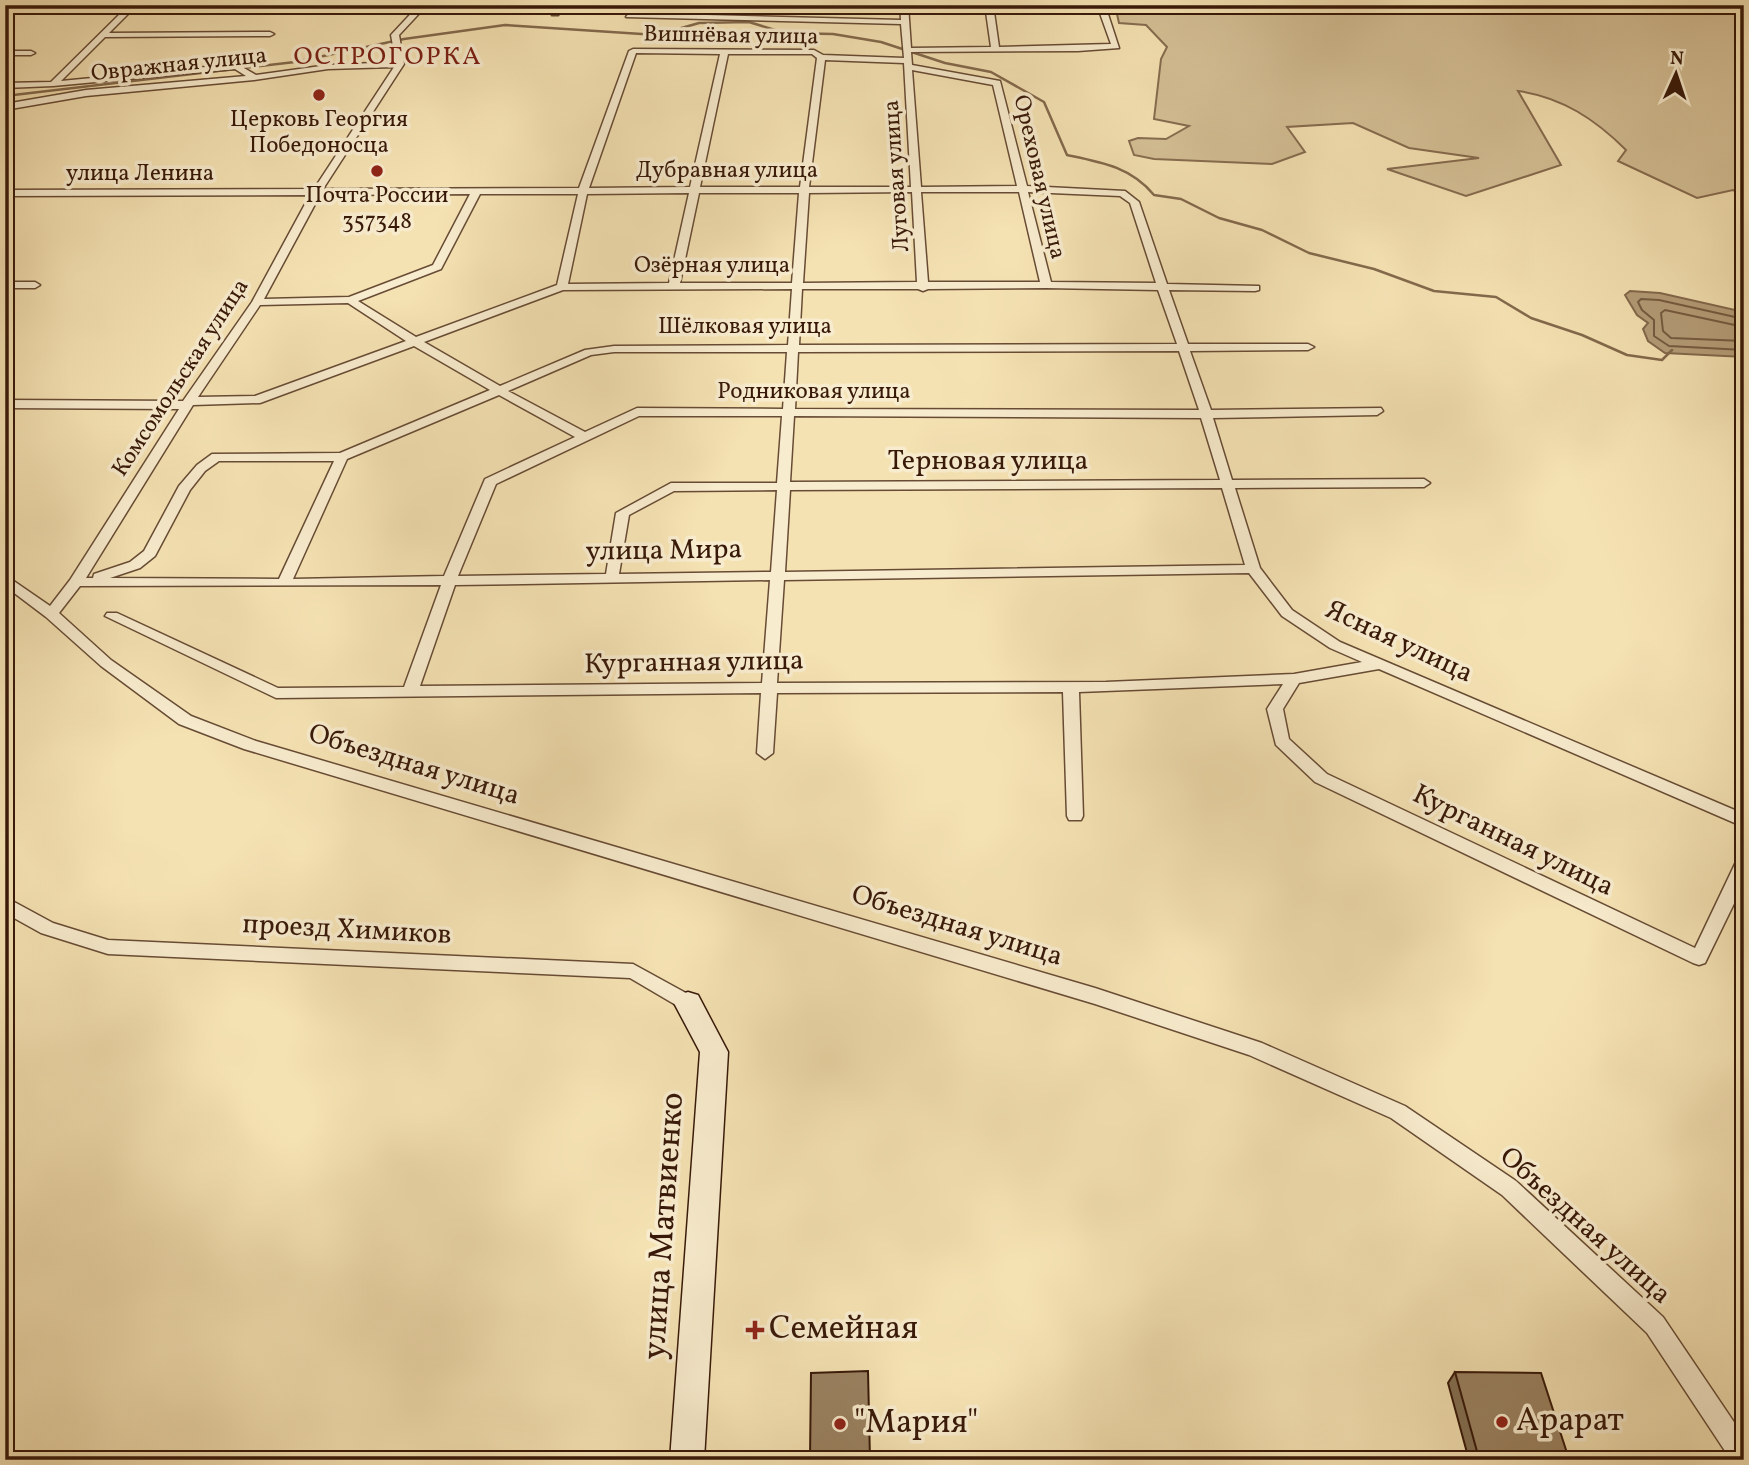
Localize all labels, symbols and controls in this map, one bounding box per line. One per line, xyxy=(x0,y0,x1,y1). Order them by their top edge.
street label: Вишнёвая улица xyxy=(643,18,819,54)
north arrow xyxy=(1640,38,1710,108)
district label: ОСТРОГОРКА xyxy=(293,39,483,75)
street label: Овражная улица xyxy=(90,40,268,90)
text: N xyxy=(1669,46,1685,72)
marker: Церковь Георгия Победоносца xyxy=(311,87,327,103)
street label: Ореховая улица xyxy=(1005,92,1073,262)
street label: Луговая улица xyxy=(876,99,918,253)
place label: Церковь Георгия Победоносца xyxy=(230,104,408,162)
street label: Дубравная улица xyxy=(636,155,818,187)
street label: улица Ленина xyxy=(66,158,214,190)
marker: Почта России 357348 xyxy=(369,163,385,179)
place label: Почта России 357348 xyxy=(306,180,448,238)
street label: Озёрная улица xyxy=(634,250,790,282)
street label: Комсомольская улица xyxy=(105,273,257,483)
street label: Шёлковая улица xyxy=(658,311,832,343)
street label: Родниковая улица xyxy=(717,376,911,408)
street label: Терновая улица xyxy=(887,442,1089,481)
street label: улица Мира xyxy=(585,530,743,572)
street label: Ясная улица xyxy=(1319,591,1479,693)
street label: Курганная улица xyxy=(584,642,804,684)
street label: Объездная улица xyxy=(304,714,524,816)
street label: Курганная улица xyxy=(1406,775,1620,907)
street label: Объездная улица xyxy=(847,875,1067,977)
street label: проезд Химиков xyxy=(241,905,453,955)
street label: улица Матвиенко xyxy=(633,1091,697,1361)
street label: Объездная улица xyxy=(1491,1138,1679,1314)
place label: Семейная xyxy=(769,1307,918,1353)
marker: Семейная xyxy=(747,1322,763,1338)
place label: Арарат xyxy=(1516,1399,1624,1445)
place label: "Мария" xyxy=(854,1401,978,1447)
marker: Арарат xyxy=(1494,1414,1510,1430)
marker: "Мария" xyxy=(832,1416,848,1432)

